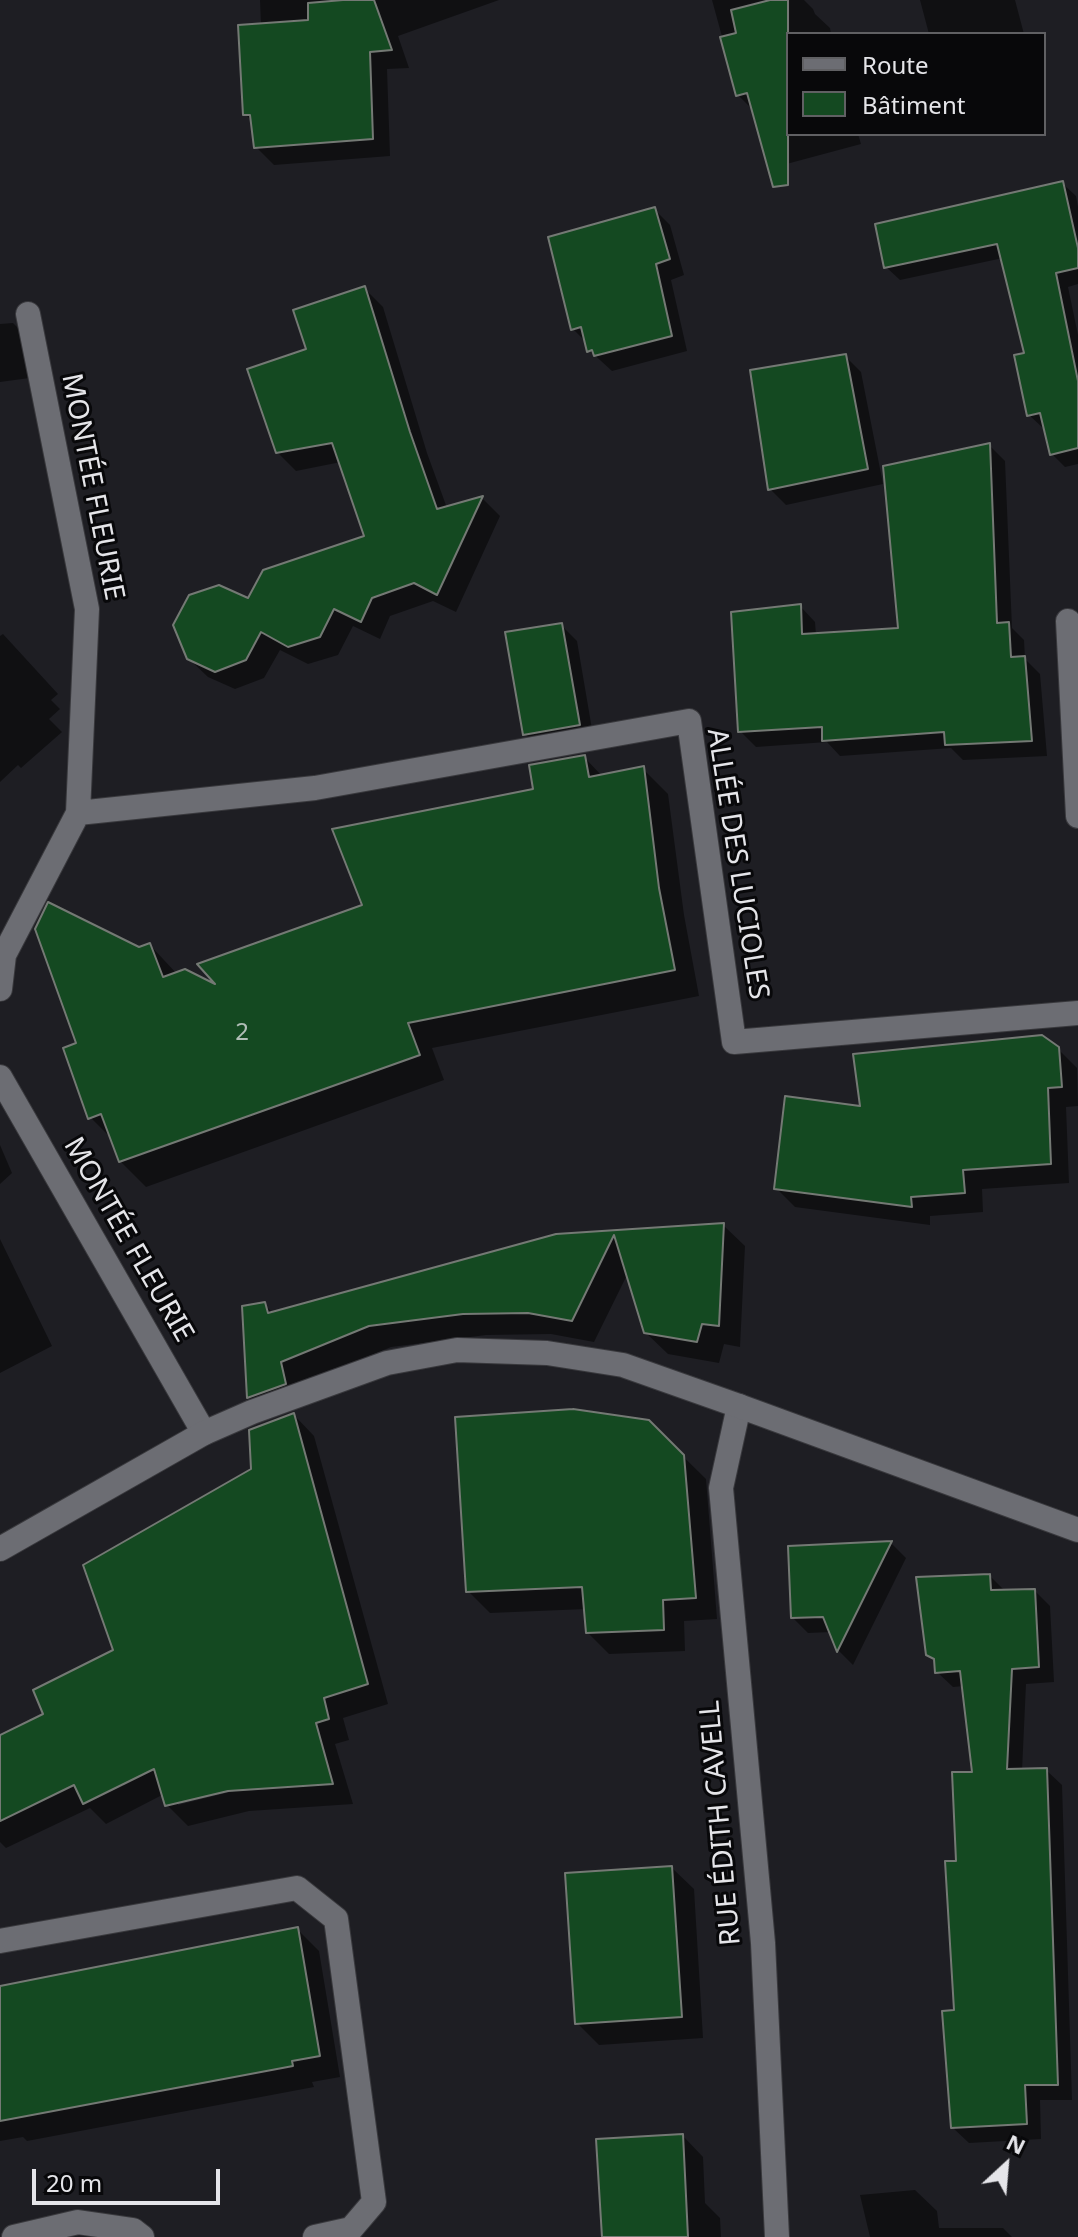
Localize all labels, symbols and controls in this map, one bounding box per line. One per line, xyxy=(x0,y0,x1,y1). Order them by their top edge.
legend xyxy=(786,32,1046,136)
text: Route xyxy=(862,48,928,81)
text: Bâtiment xyxy=(862,88,965,121)
street label: MONTÉE FLEURIE xyxy=(54,371,130,603)
street label: ALLÉE DES LUCIOLES xyxy=(699,726,775,1002)
house number: 2 xyxy=(235,1019,249,1047)
street label: MONTÉE FLEURIE xyxy=(56,1132,200,1348)
street label: RUE ÉDITH CAVELL xyxy=(694,1699,748,1947)
north arrow xyxy=(966,2125,1046,2205)
text: N xyxy=(1002,2126,1031,2161)
scale bar xyxy=(36,2153,224,2203)
text: 20 m xyxy=(46,2166,102,2199)

